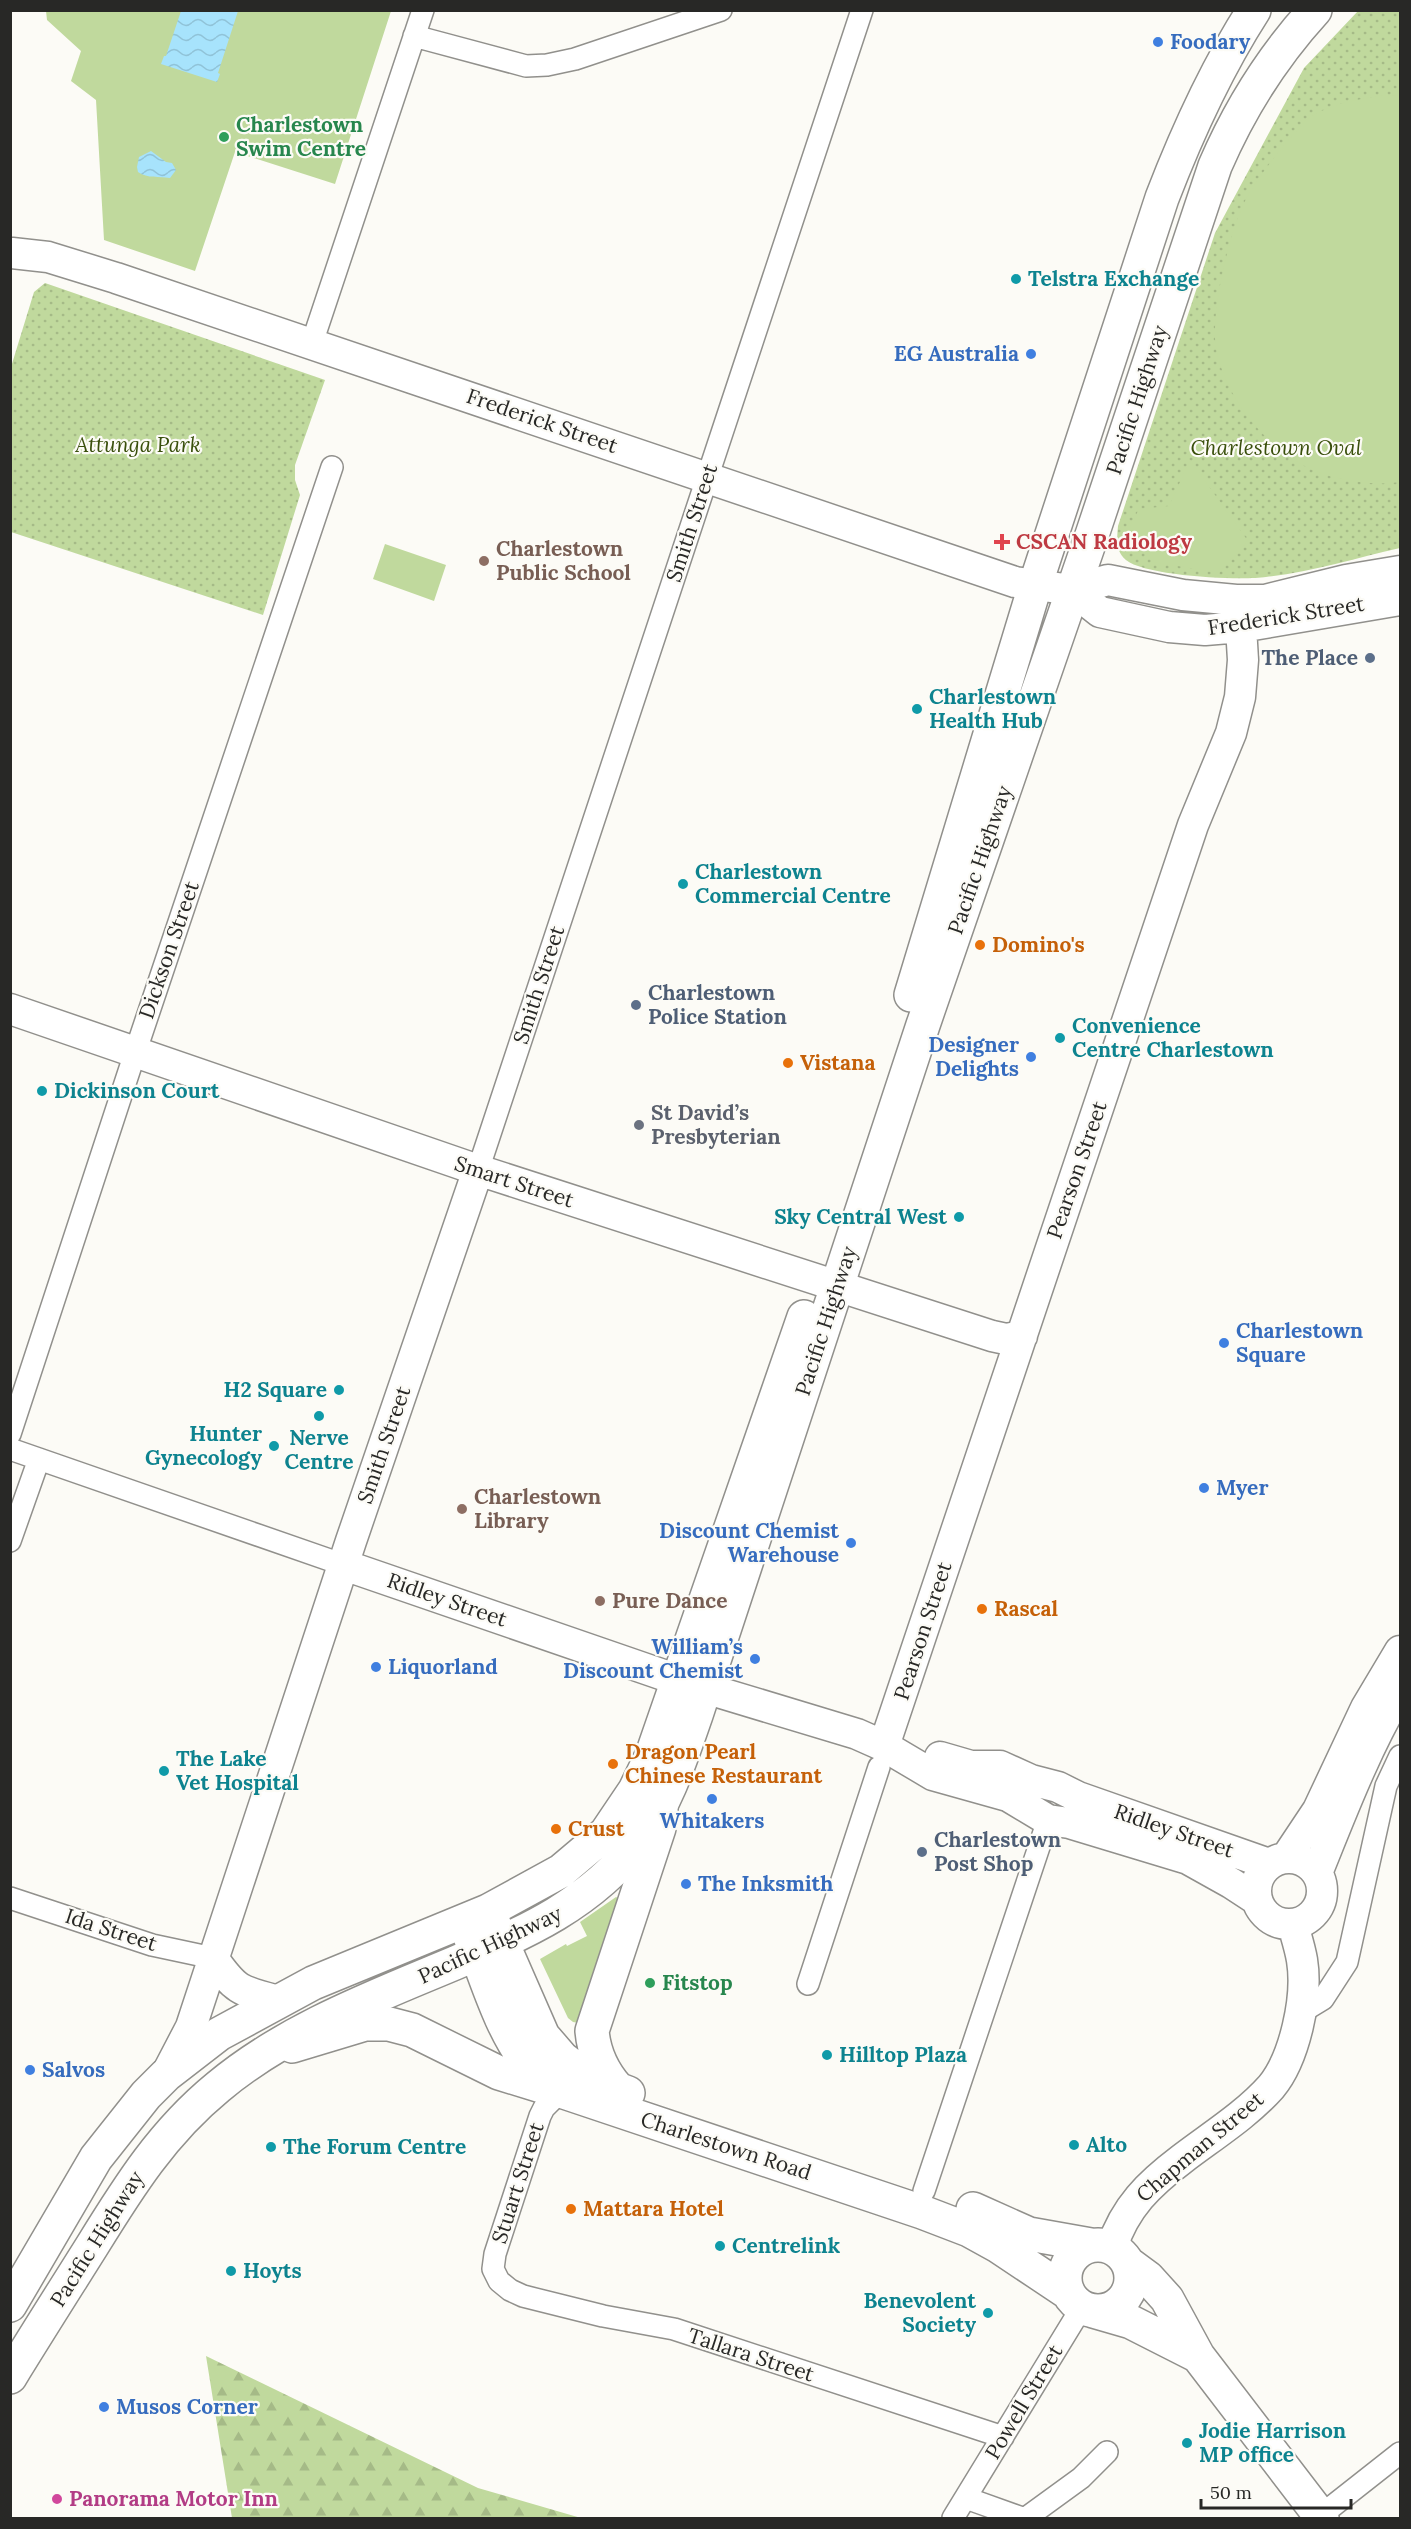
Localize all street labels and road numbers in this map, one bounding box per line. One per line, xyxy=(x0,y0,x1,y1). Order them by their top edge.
street label: Pacific Highway xyxy=(1100,322,1173,478)
street label: Frederick Street xyxy=(463,382,622,459)
street label: Smith Street xyxy=(660,460,724,585)
street label: Frederick Street xyxy=(1206,590,1367,641)
street label: Pacific Highway xyxy=(941,782,1018,938)
street label: Dickson Street xyxy=(132,877,205,1022)
street label: Smith Street xyxy=(507,922,571,1047)
street label: Pearson Street xyxy=(1040,1097,1113,1242)
street label: Smart Street xyxy=(451,1150,578,1214)
street label: Pacific Highway xyxy=(789,1243,862,1399)
street label: Smith Street xyxy=(351,1382,417,1507)
street label: Pearson Street xyxy=(887,1558,958,1703)
street label: Ridley Street xyxy=(384,1566,511,1633)
street label: Ridley Street xyxy=(1111,1797,1238,1864)
street label: Pacific Highway xyxy=(414,1899,566,1990)
street label: Ida Street xyxy=(62,1902,161,1957)
street label: Chapman Street xyxy=(1130,2085,1270,2208)
street label: Charlestown Road xyxy=(637,2105,815,2186)
street label: Stuart Street xyxy=(485,2118,550,2247)
street label: Pacific Highway xyxy=(44,2166,149,2312)
street label: Tallara Street xyxy=(685,2321,818,2388)
street label: Powell Street xyxy=(979,2339,1069,2464)

